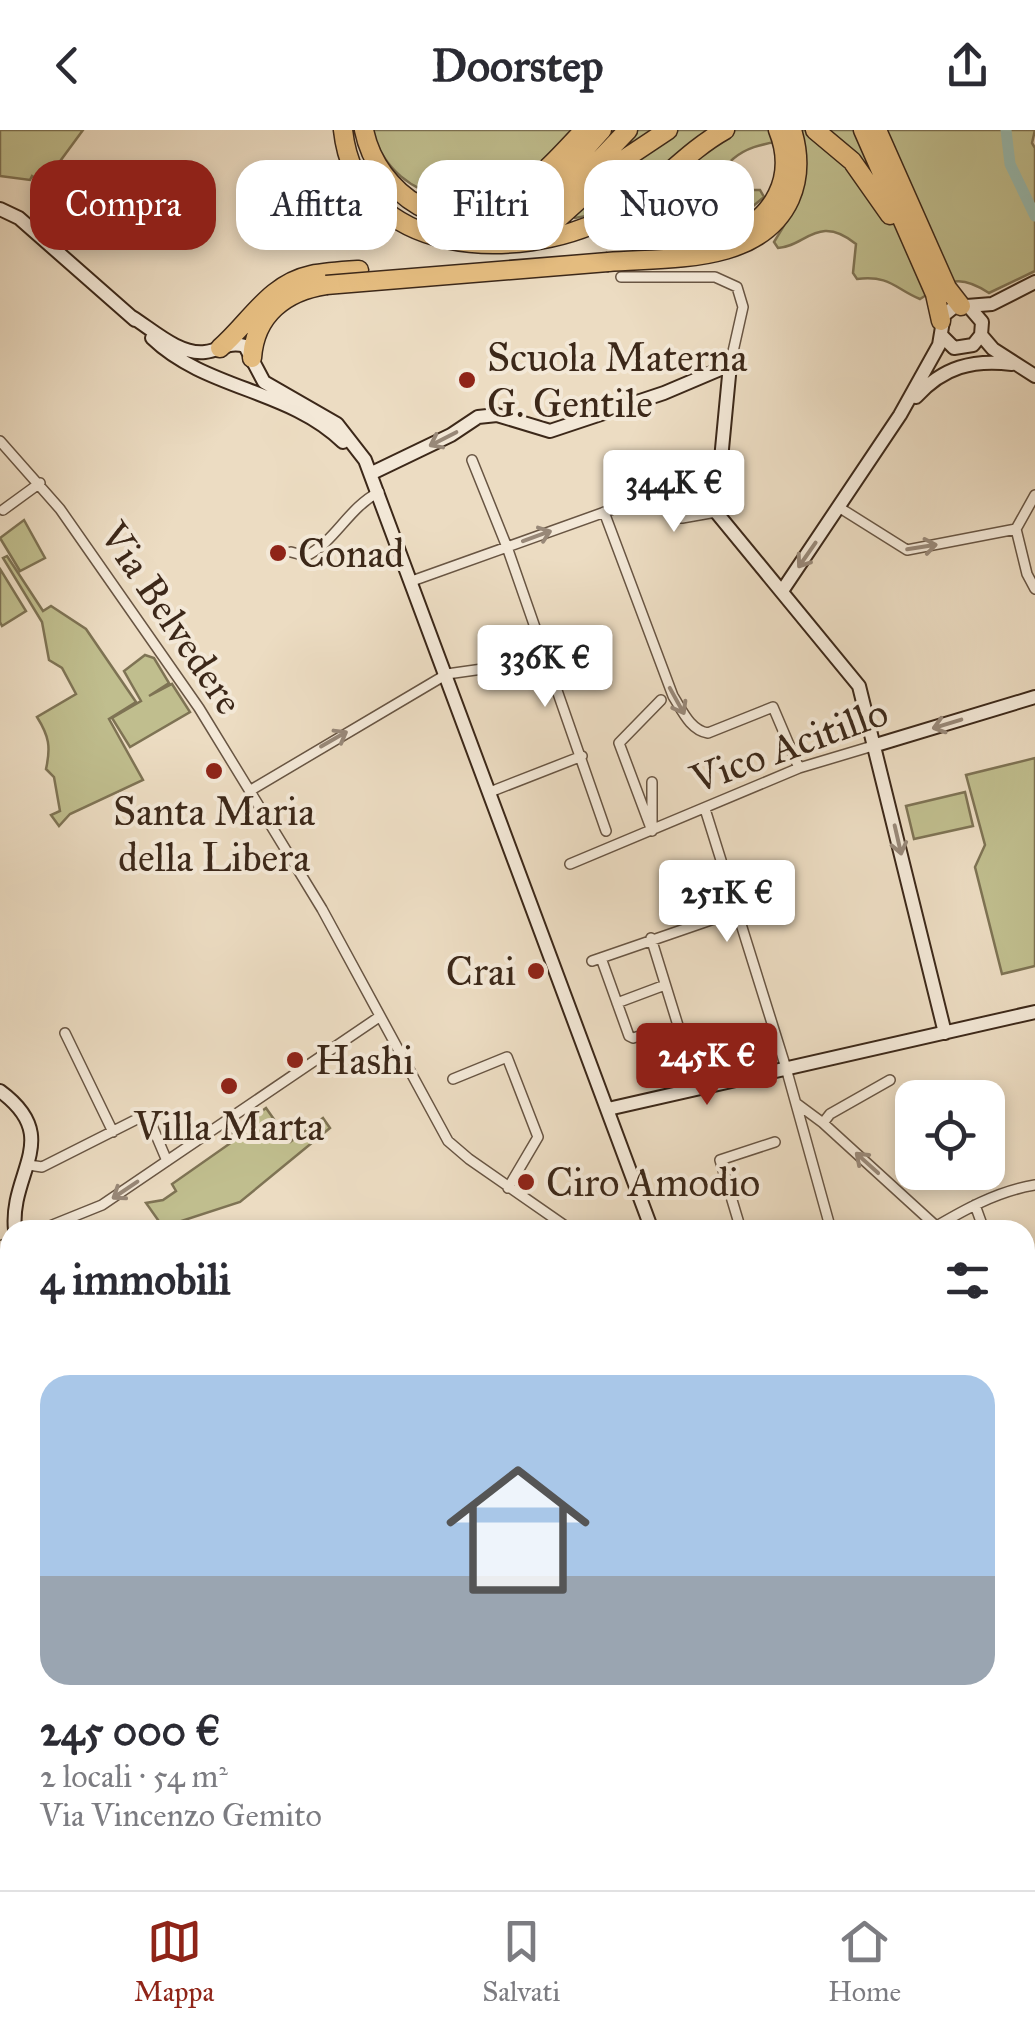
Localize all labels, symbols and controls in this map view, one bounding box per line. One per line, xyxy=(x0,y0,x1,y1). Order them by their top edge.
icon: back xyxy=(40,38,95,93)
text: Doorstep xyxy=(432,38,603,93)
icon: share xyxy=(940,38,995,93)
chip: Compra xyxy=(30,160,216,250)
chip: Affitta xyxy=(236,160,397,250)
chip: Filtri xyxy=(417,160,564,250)
chip: Nuovo xyxy=(584,160,754,250)
place label: Scuola Materna G. Gentile xyxy=(487,333,747,428)
marker: Scuola Materna G. Gentile xyxy=(456,369,478,391)
one-way arrow xyxy=(429,430,458,449)
pin: 344K € xyxy=(593,450,755,535)
text: 344K € xyxy=(625,463,723,502)
street label: Via Belvedere xyxy=(89,512,254,724)
one-way arrow xyxy=(520,526,551,544)
place label: Conad xyxy=(298,529,404,578)
one-way arrow xyxy=(905,537,938,555)
one-way arrow xyxy=(797,540,818,568)
marker: Conad xyxy=(267,542,289,564)
pin: 336K € xyxy=(464,625,626,710)
text: 336K € xyxy=(500,638,591,677)
one-way arrow xyxy=(668,685,687,715)
street label: Vico Acitillo xyxy=(683,687,894,804)
one-way arrow xyxy=(931,716,963,734)
one-way arrow xyxy=(320,729,348,749)
marker: Santa Maria della Libera xyxy=(203,760,225,782)
place label: Santa Maria della Libera xyxy=(113,787,315,882)
one-way arrow xyxy=(890,823,908,855)
pin: 251K € xyxy=(646,860,808,945)
text: 251K € xyxy=(681,873,773,912)
place label: Crai xyxy=(446,947,516,996)
marker: Crai xyxy=(525,960,547,982)
pin: 245K € xyxy=(626,1023,788,1108)
place label: Hashi xyxy=(315,1036,414,1085)
text: 245K € xyxy=(658,1036,756,1075)
marker: Hashi xyxy=(284,1049,306,1071)
marker: Villa Marta xyxy=(218,1075,240,1097)
map controls xyxy=(895,1080,1005,1190)
button: locate xyxy=(895,1080,1005,1190)
place label: Villa Marta xyxy=(133,1102,324,1151)
one-way arrow xyxy=(855,1152,880,1175)
place label: Ciro Amodio xyxy=(546,1158,760,1207)
marker: Ciro Amodio xyxy=(515,1171,537,1193)
one-way arrow xyxy=(111,1179,139,1200)
icon: filters xyxy=(940,1253,995,1308)
text: 4 immobili xyxy=(40,1254,231,1306)
icon: home xyxy=(428,1440,608,1620)
text: 245 000 € xyxy=(40,1705,221,1757)
text: 2 locali · 54 m² xyxy=(40,1757,228,1796)
text: Via Vincenzo Gemito xyxy=(40,1796,322,1835)
tab: Mappa xyxy=(134,1914,214,2009)
tab: Salvati xyxy=(482,1914,560,2009)
tab: Home xyxy=(828,1914,901,2009)

